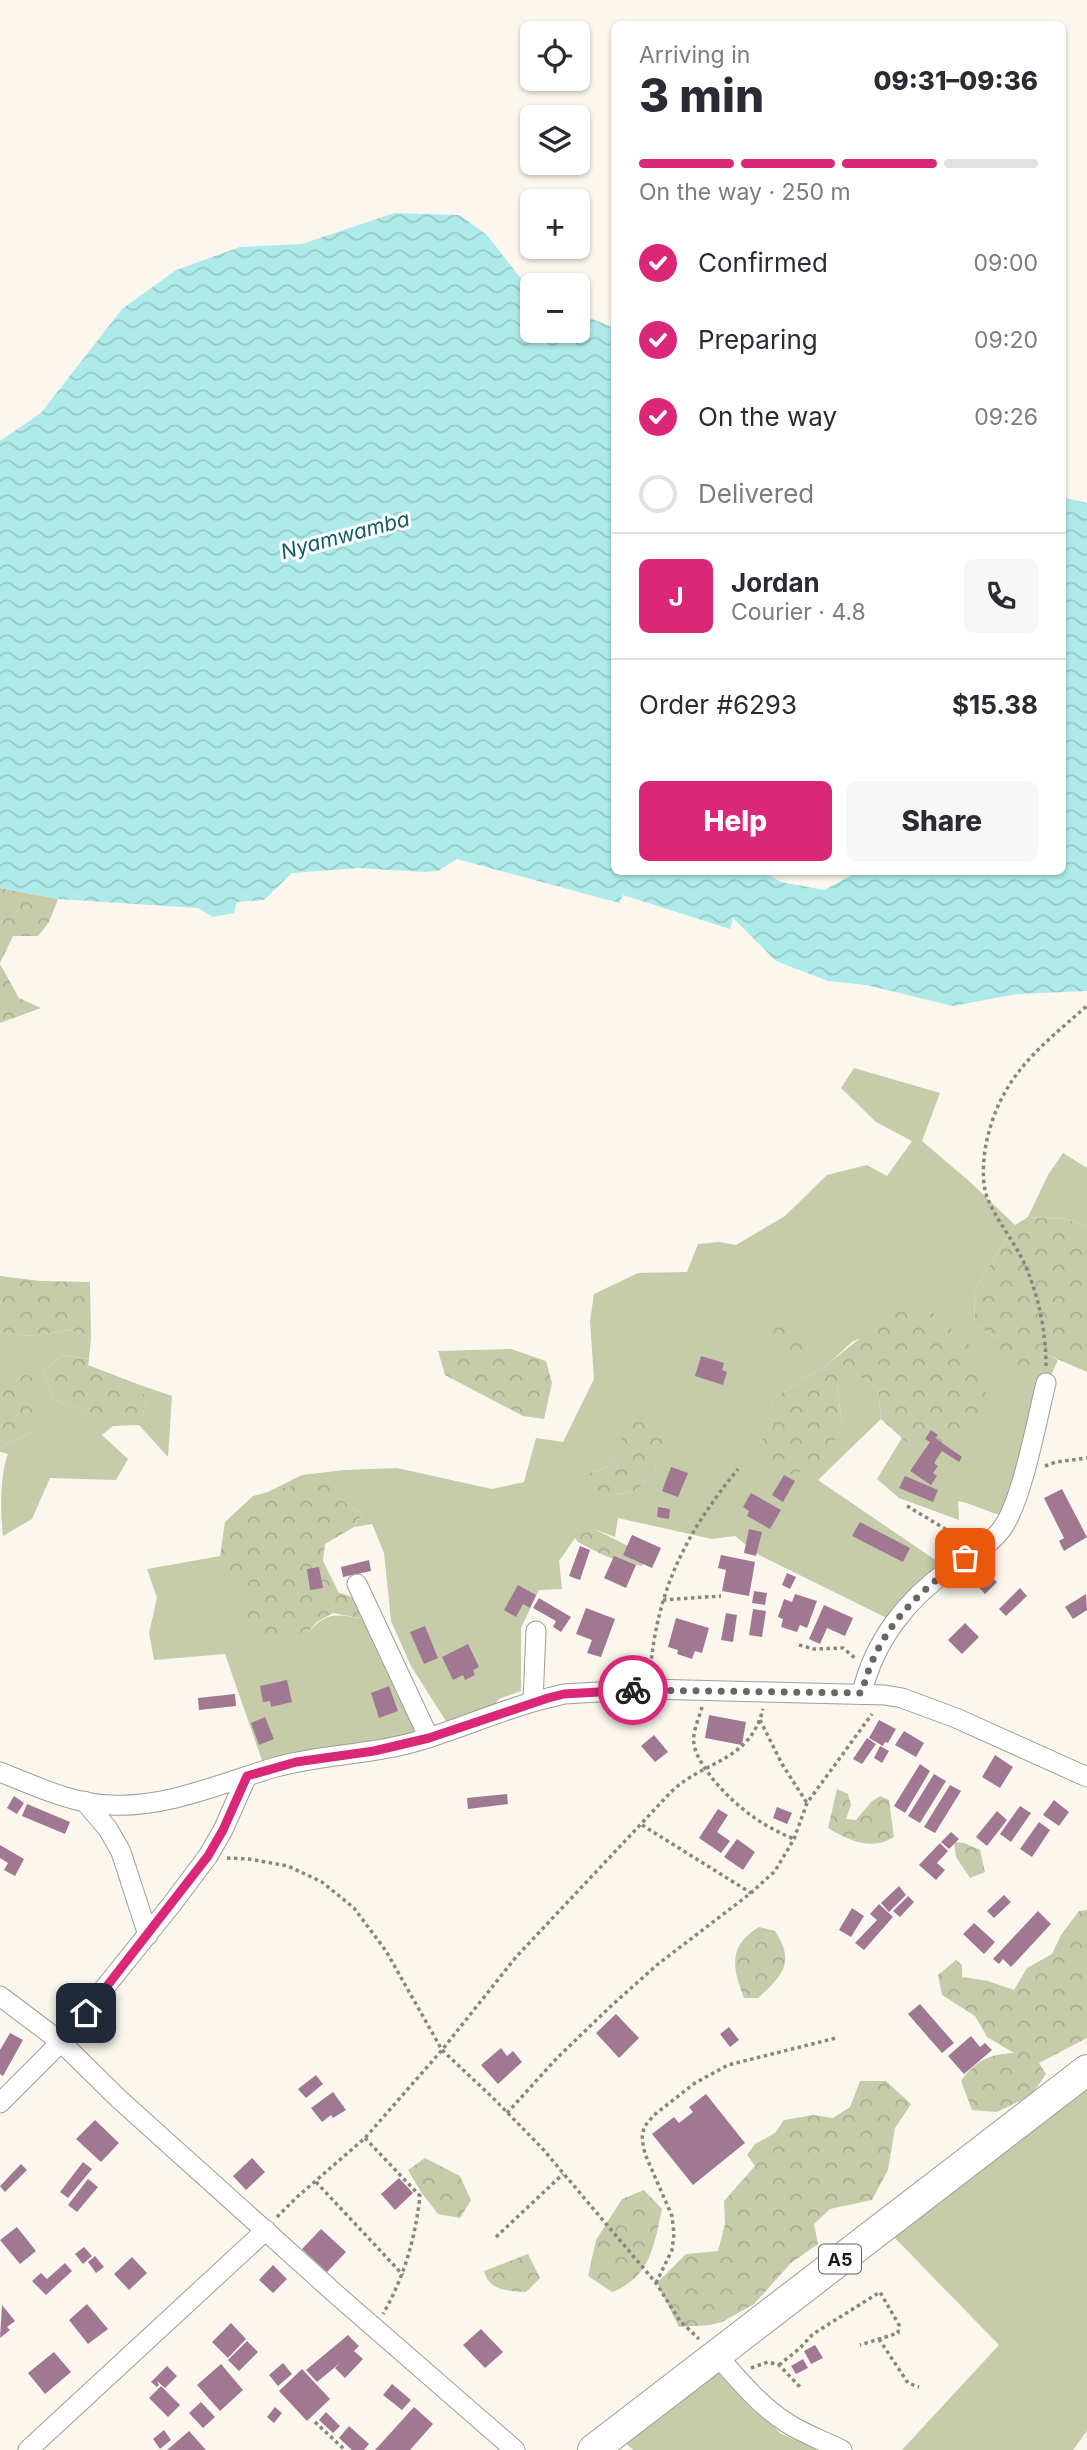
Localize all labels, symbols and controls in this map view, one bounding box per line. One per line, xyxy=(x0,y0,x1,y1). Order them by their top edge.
map controls xyxy=(520,21,590,343)
button: locate xyxy=(520,21,590,91)
text: Arriving in xyxy=(639,41,750,69)
text: 09:31–09:36 xyxy=(873,65,1038,96)
text: 3 min xyxy=(639,67,764,123)
button: layers xyxy=(520,105,590,175)
text: On the way · 250 m xyxy=(639,178,851,206)
button: + xyxy=(520,189,590,259)
icon: check xyxy=(639,244,677,282)
text: Confirmed xyxy=(698,247,828,278)
text: 09:00 xyxy=(974,249,1038,277)
button: − xyxy=(520,273,590,343)
icon: check xyxy=(639,321,677,359)
text: Preparing xyxy=(698,324,818,355)
text: 09:20 xyxy=(974,326,1038,354)
icon: check xyxy=(639,398,677,436)
text: On the way xyxy=(698,401,837,432)
text: 09:26 xyxy=(974,403,1038,431)
text: Delivered xyxy=(698,478,814,509)
water label: Nyamwamba xyxy=(278,506,412,564)
button: phone xyxy=(964,559,1038,633)
text: Jordan xyxy=(731,567,820,598)
text: J xyxy=(668,581,684,612)
text: Courier · 4.8 xyxy=(731,598,866,626)
text: Order #6293 xyxy=(639,689,797,720)
text: $15.38 xyxy=(952,689,1038,720)
button: Help xyxy=(639,781,832,861)
button: Share xyxy=(846,781,1038,861)
pin xyxy=(935,1528,995,1588)
icon: bag xyxy=(946,1539,984,1577)
courier xyxy=(598,1655,668,1725)
icon: bike xyxy=(614,1671,652,1709)
pin xyxy=(56,1983,116,2043)
icon: home xyxy=(67,1994,105,2032)
road number: A5 xyxy=(819,2244,861,2274)

